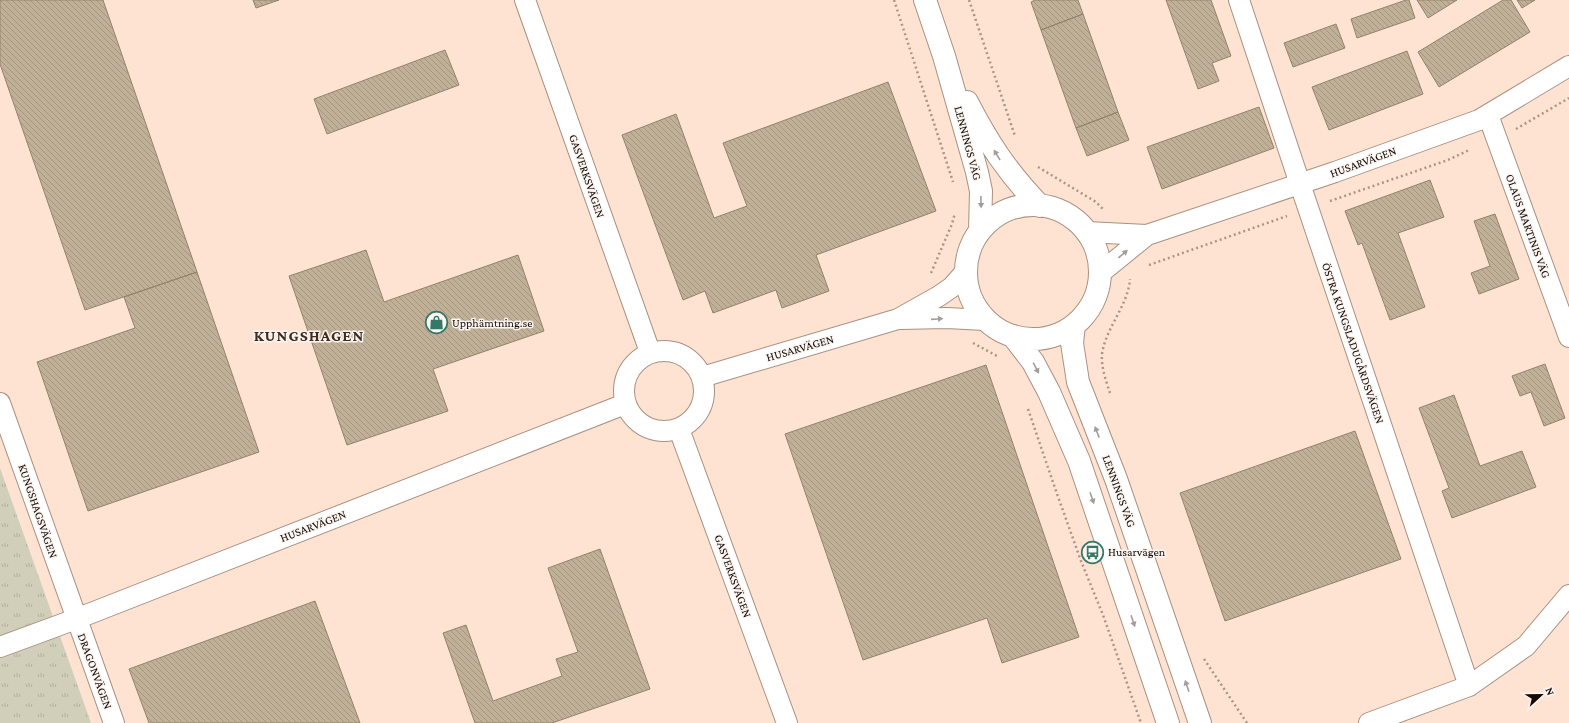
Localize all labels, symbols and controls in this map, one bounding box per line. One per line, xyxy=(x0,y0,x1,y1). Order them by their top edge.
street label: LENNINGS VÄG xyxy=(951,104,985,182)
street label: GASVERKSVÄGEN xyxy=(566,132,608,220)
street label: HUSARVÄGEN xyxy=(1328,143,1398,180)
one-way arrow xyxy=(994,149,1001,161)
street label: OLAUS MARTINIS VÄG xyxy=(1503,172,1553,280)
one-way arrow xyxy=(978,196,984,209)
one-way arrow xyxy=(1118,250,1128,259)
street label: ÖSTRA KUNGSLADUGÅRDSVÄGEN xyxy=(1319,261,1387,425)
shop icon: Upphämtning.se xyxy=(423,310,449,336)
one-way arrow xyxy=(931,315,943,322)
place label: Upphämtning.se xyxy=(452,316,532,330)
district label: KUNGSHAGEN xyxy=(254,327,364,344)
street label: HUSARVÄGEN xyxy=(765,332,836,364)
one-way arrow xyxy=(1033,362,1039,373)
one-way arrow xyxy=(1094,425,1100,437)
street label: LENNINGS VÄG xyxy=(1099,453,1139,529)
street label: KUNGSHAGSVÄGEN xyxy=(15,462,61,560)
one-way arrow xyxy=(1089,493,1095,505)
street label: HUSARVÄGEN xyxy=(278,507,348,545)
street label: GASVERKSVÄGEN xyxy=(711,533,755,620)
bus stop icon: Husarvägen xyxy=(1080,539,1106,565)
place label: Husarvägen xyxy=(1108,545,1166,559)
one-way arrow xyxy=(1131,616,1137,628)
street label: DRAGONVÄGEN xyxy=(75,631,115,711)
north arrow xyxy=(1521,675,1561,715)
one-way arrow xyxy=(1184,680,1190,692)
text: N xyxy=(1543,686,1557,697)

